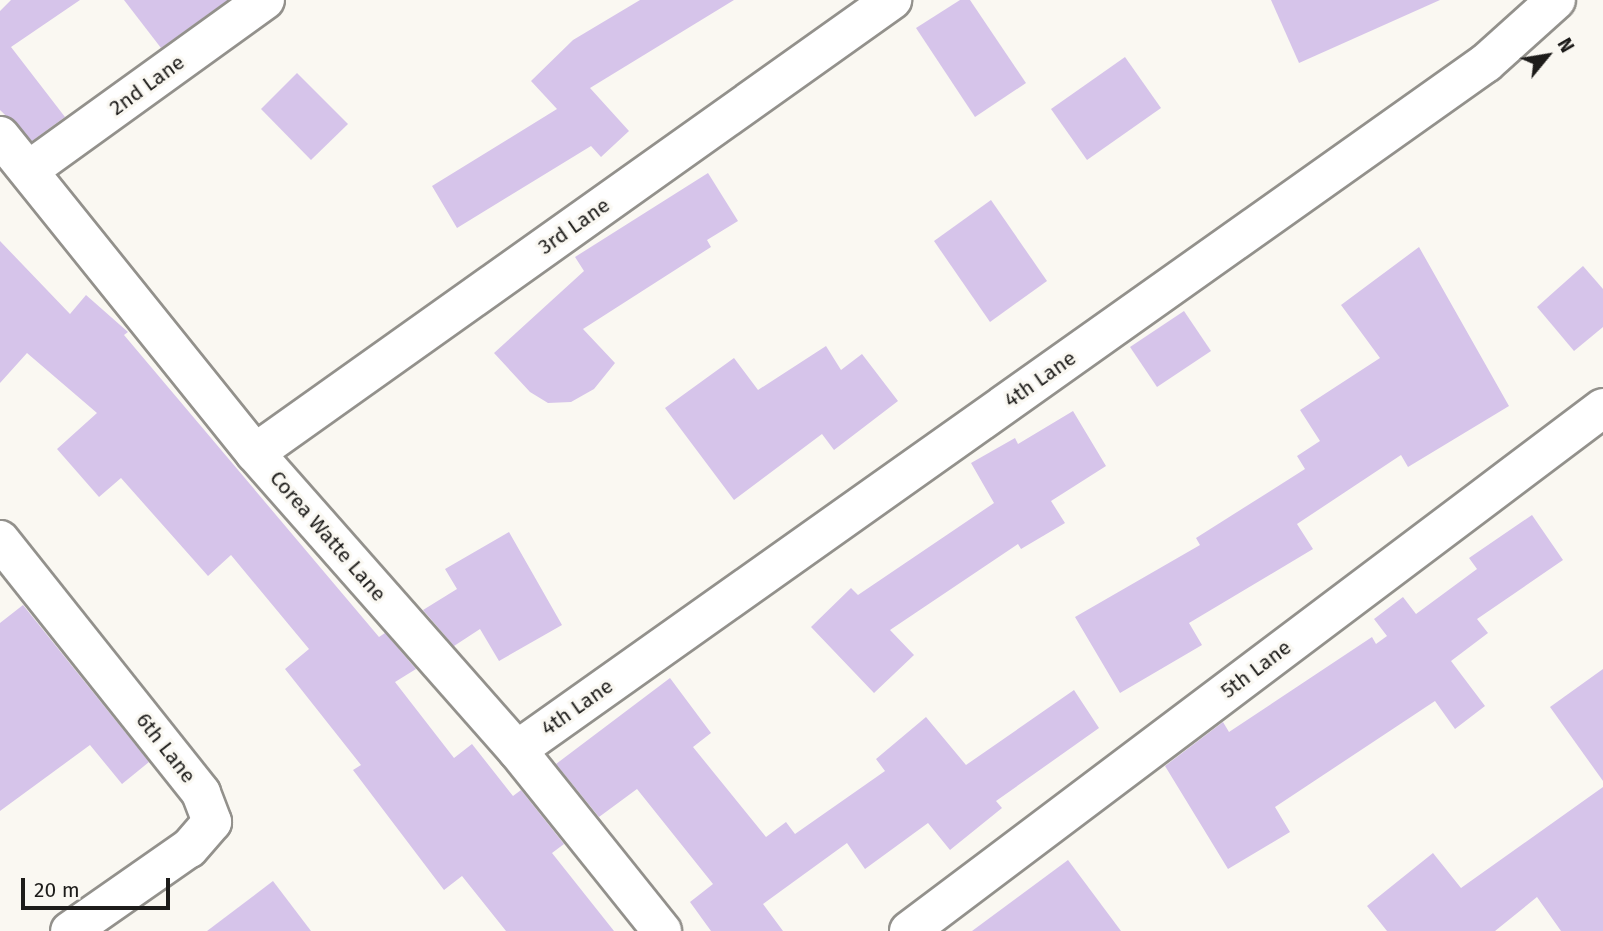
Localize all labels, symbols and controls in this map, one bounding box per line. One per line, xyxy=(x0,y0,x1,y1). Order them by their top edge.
north arrow xyxy=(1512,21,1582,91)
text: N xyxy=(1553,34,1579,56)
street label: 2nd Lane xyxy=(105,49,189,121)
street label: 3rd Lane xyxy=(533,192,615,260)
street label: 4th Lane xyxy=(999,345,1081,413)
street label: Corea Watte Lane xyxy=(264,466,392,606)
street label: 5th Lane xyxy=(1216,634,1296,704)
street label: 4th Lane xyxy=(536,673,618,741)
street label: 6th Lane xyxy=(131,708,201,788)
scale bar xyxy=(24,864,173,908)
text: 20 m xyxy=(34,877,80,903)

